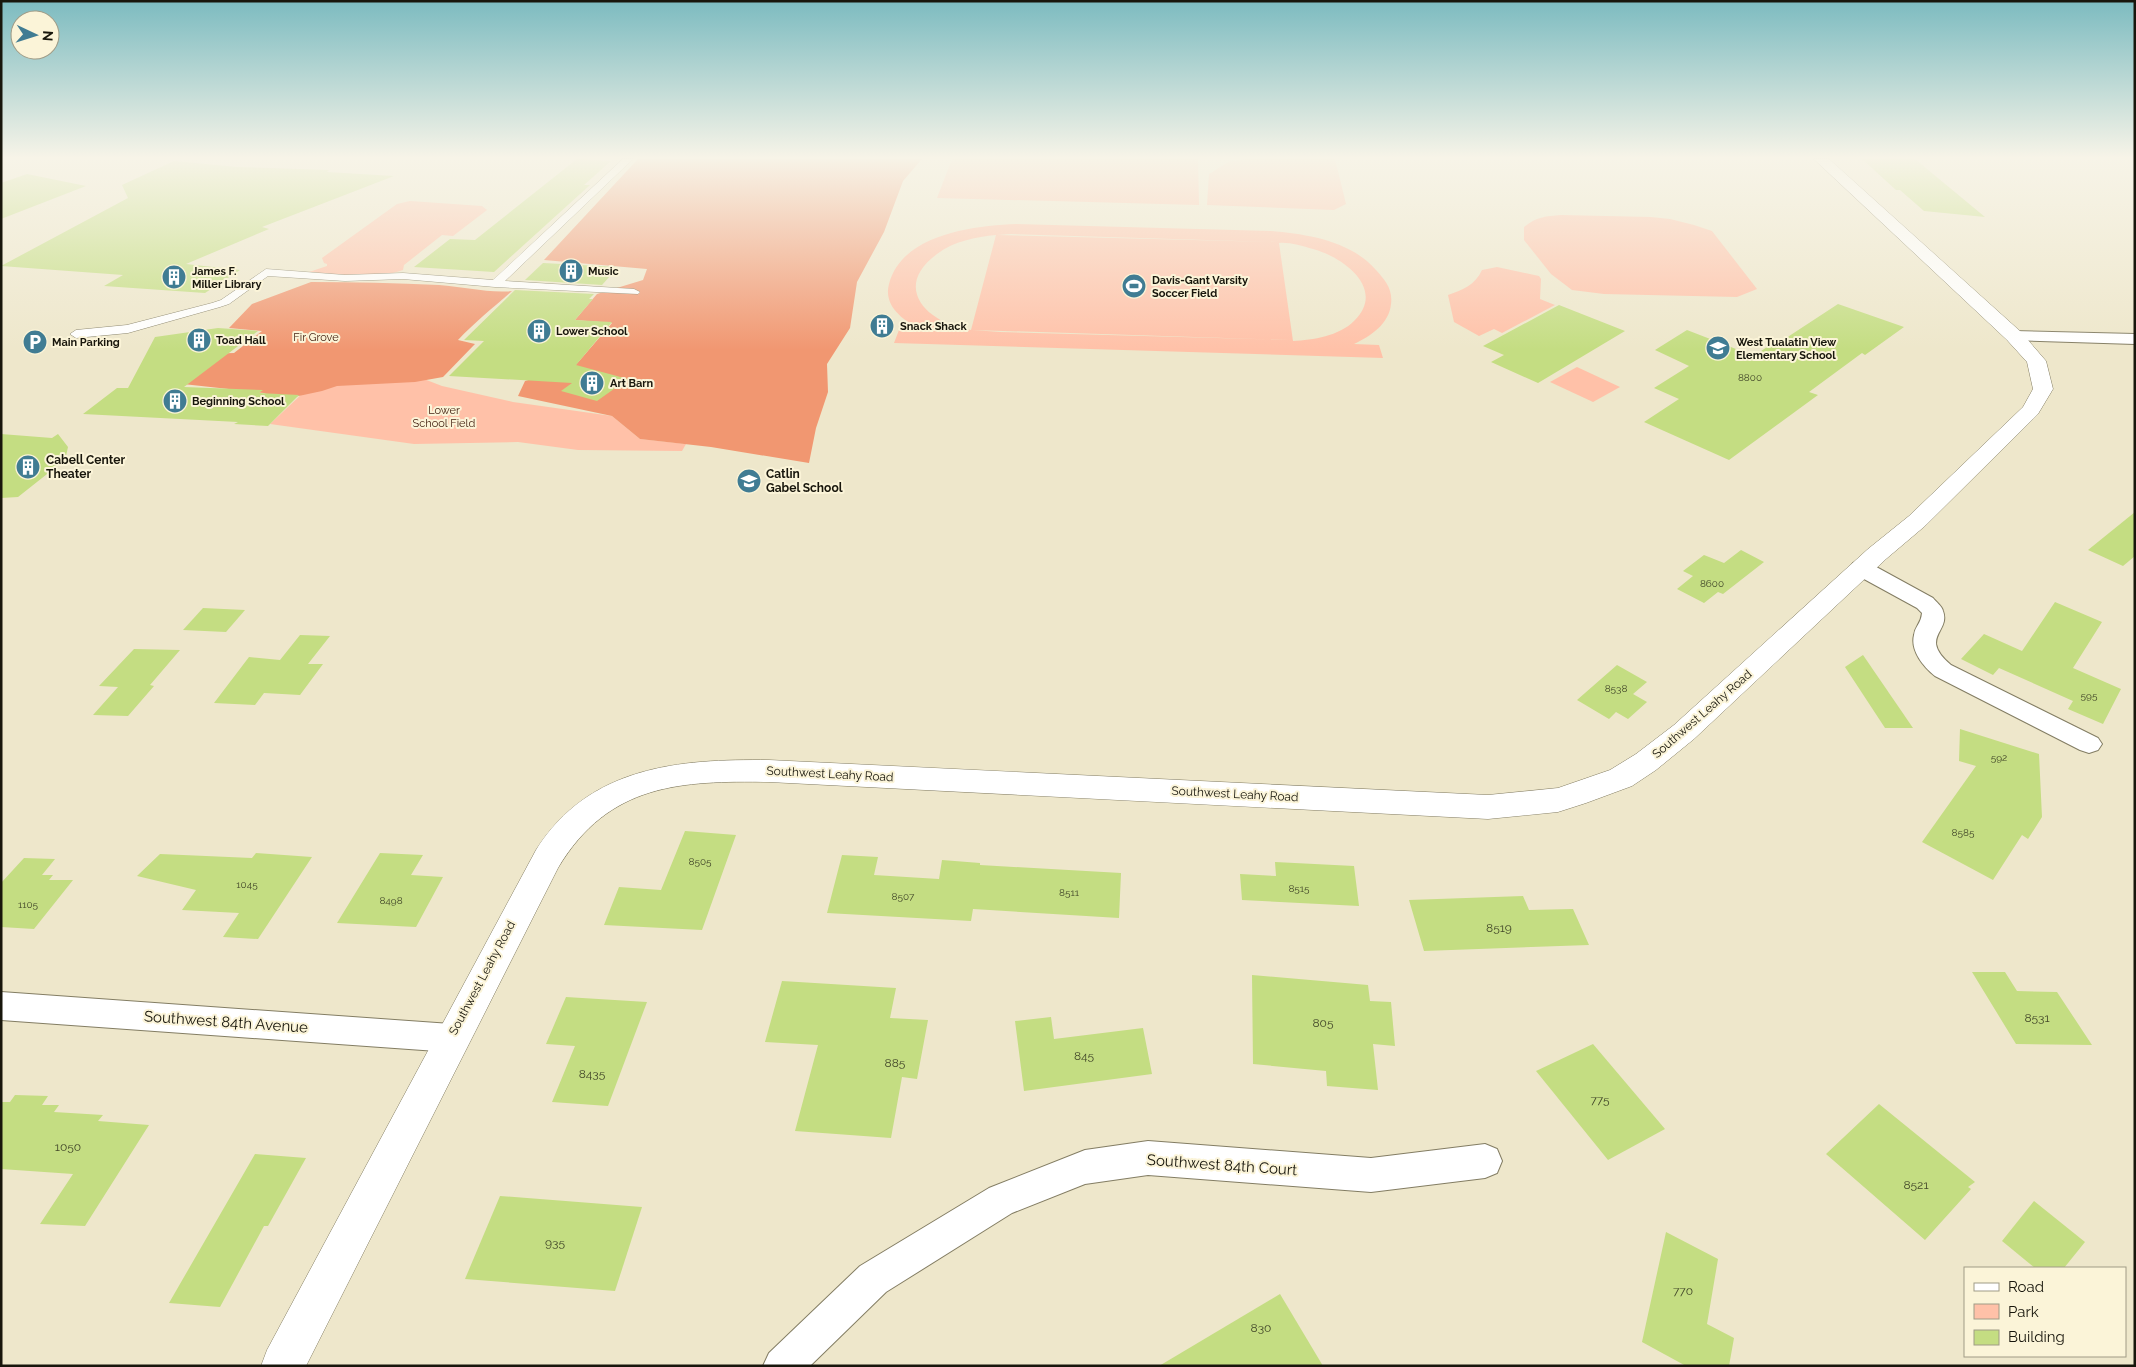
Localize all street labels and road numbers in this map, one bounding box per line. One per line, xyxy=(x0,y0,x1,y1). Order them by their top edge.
street label: Southwest Leahy Road xyxy=(1649,667,1755,761)
street label: Southwest Leahy Road xyxy=(766,764,894,784)
street label: Southwest Leahy Road xyxy=(1171,784,1299,804)
street label: Southwest Leahy Road xyxy=(446,919,518,1037)
street label: Southwest 84th Avenue xyxy=(143,1007,309,1037)
street label: Southwest 84th Court xyxy=(1146,1151,1298,1179)

